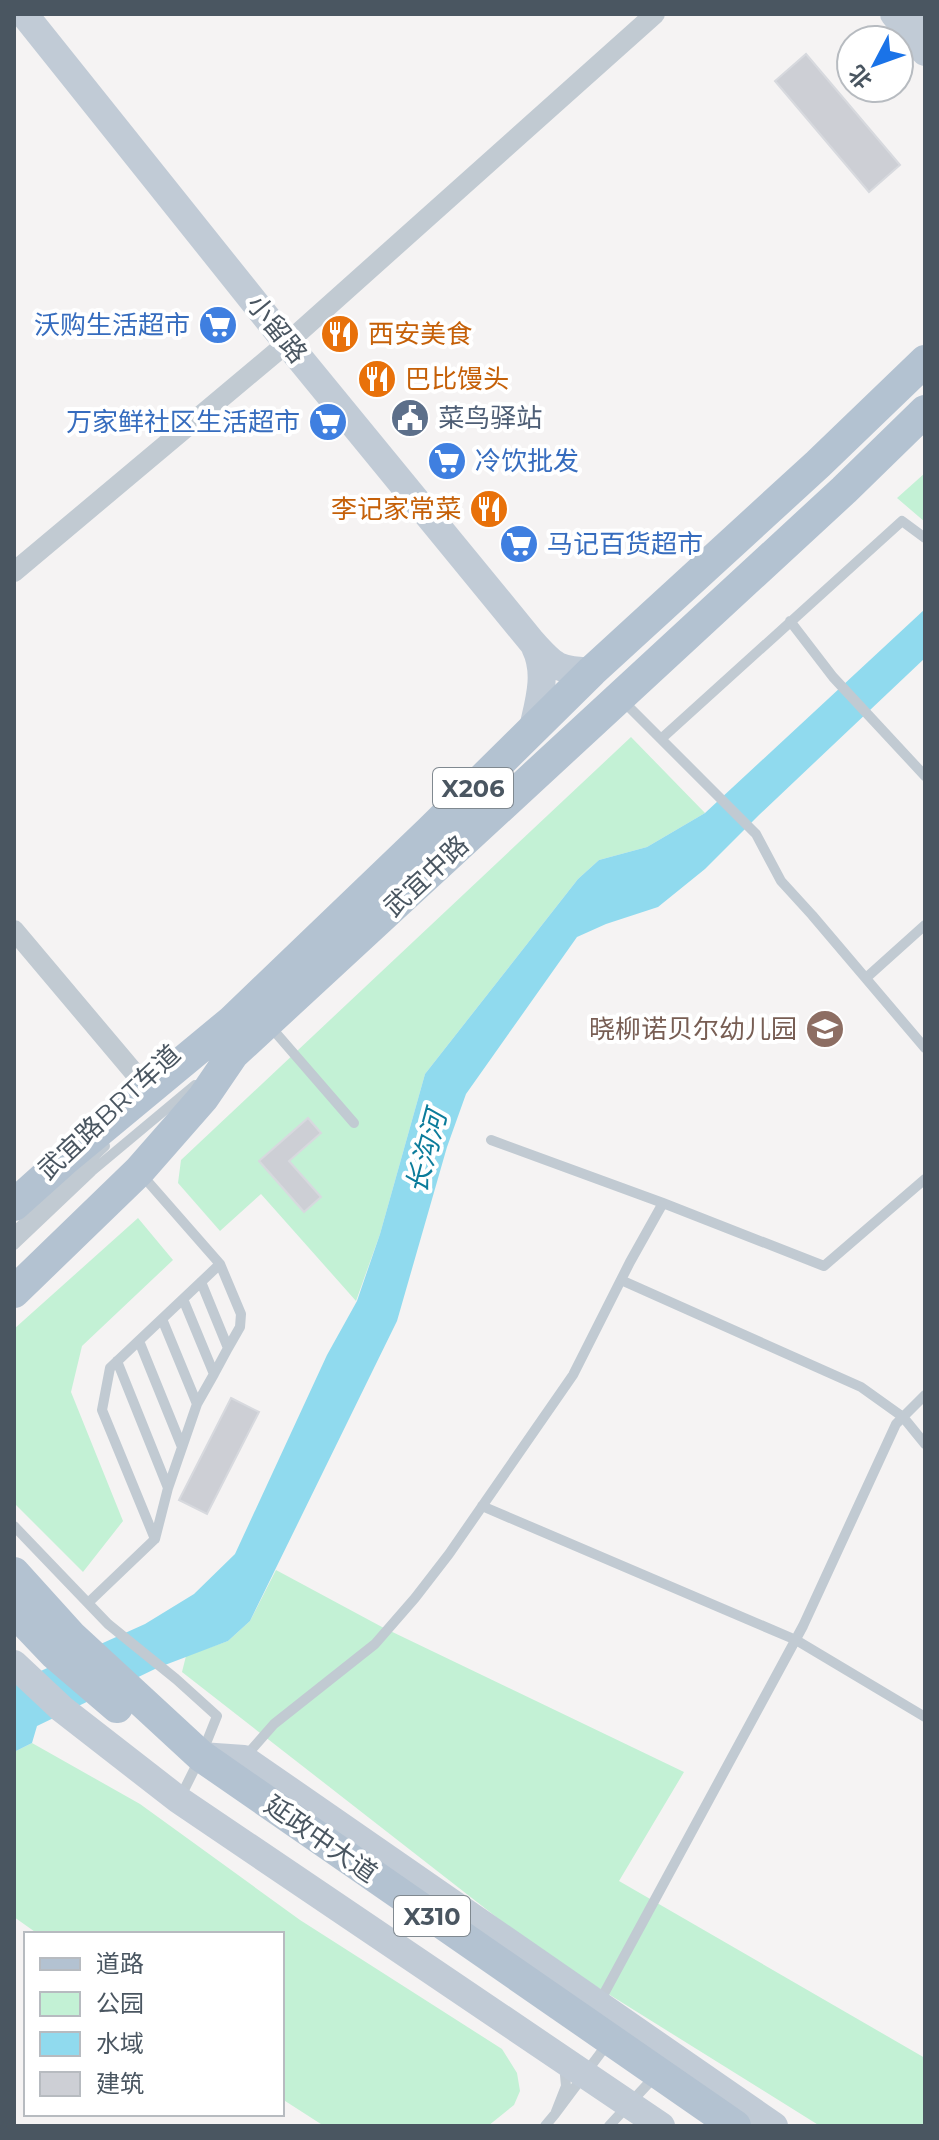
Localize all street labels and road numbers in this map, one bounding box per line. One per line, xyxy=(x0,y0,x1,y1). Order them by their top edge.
street label: 小留路 xyxy=(240,289,314,369)
road number: X206 xyxy=(433,768,513,808)
street label: 武宜中路 xyxy=(377,829,475,923)
street label: 武宜路BRT车道 xyxy=(31,1038,187,1186)
street label: 延政中大道 xyxy=(259,1789,383,1889)
road number: X310 xyxy=(394,1896,470,1936)

